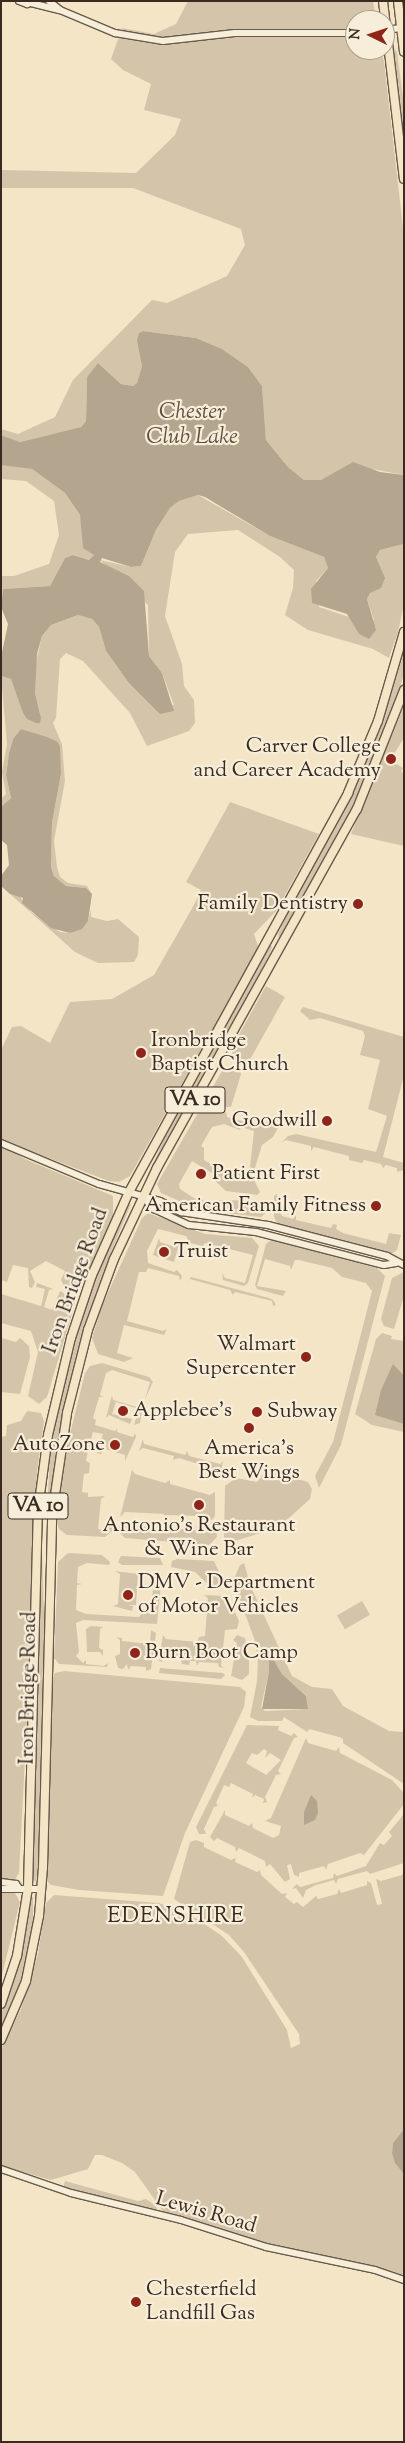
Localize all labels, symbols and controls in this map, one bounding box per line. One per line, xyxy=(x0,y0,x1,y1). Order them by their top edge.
north arrow xyxy=(345,10,395,60)
text: N xyxy=(346,28,366,40)
water label: Chester Club Lake xyxy=(146,400,238,452)
place label: Carver College and Career Academy xyxy=(193,734,381,784)
marker: Carver College and Career Academy xyxy=(385,753,397,765)
place label: Family Dentistry xyxy=(198,891,348,917)
marker: Family Dentistry xyxy=(352,898,364,910)
place label: Ironbridge Baptist Church xyxy=(151,1028,289,1078)
marker: Ironbridge Baptist Church xyxy=(135,1047,147,1059)
road number: VA 10 xyxy=(164,1082,226,1118)
place label: Goodwill xyxy=(232,1108,317,1134)
marker: Goodwill xyxy=(321,1115,333,1127)
place label: Patient First xyxy=(212,1161,320,1187)
marker: Patient First xyxy=(194,1167,208,1181)
place label: American Family Fitness xyxy=(144,1193,366,1219)
marker: American Family Fitness xyxy=(370,1200,382,1212)
street label: Iron Bridge Road xyxy=(38,1205,114,1357)
place label: Truist xyxy=(174,1239,228,1265)
marker: Truist xyxy=(158,1246,170,1258)
place label: Walmart Supercenter xyxy=(186,1332,296,1382)
marker: Walmart Supercenter xyxy=(300,1351,312,1363)
place label: Applebee's xyxy=(133,1398,232,1424)
place label: Subway xyxy=(267,1399,338,1425)
marker: Applebee's xyxy=(117,1405,129,1417)
marker: Subway xyxy=(251,1406,263,1418)
marker: America's Best Wings xyxy=(243,1422,255,1434)
place label: AutoZone xyxy=(13,1432,105,1458)
place label: America's Best Wings xyxy=(198,1436,300,1486)
marker: AutoZone xyxy=(109,1439,121,1451)
road number: VA 10 xyxy=(7,1488,69,1524)
marker: Antonio's Restaurant & Wine Bar xyxy=(193,1499,205,1511)
place label: Antonio's Restaurant & Wine Bar xyxy=(103,1513,295,1563)
place label: DMV - Department of Motor Vehicles xyxy=(138,1570,315,1620)
marker: DMV - Department of Motor Vehicles xyxy=(122,1589,134,1601)
street label: Iron Bridge Road xyxy=(15,1611,43,1765)
place label: Burn Boot Camp xyxy=(145,1640,298,1666)
marker: Burn Boot Camp xyxy=(129,1647,141,1659)
district label: EDENSHIRE xyxy=(106,1905,246,1931)
street label: Lewis Road xyxy=(153,2187,259,2239)
place label: Chesterfield Landfill Gas xyxy=(146,2277,257,2327)
marker: Chesterfield Landfill Gas xyxy=(130,2296,142,2308)

